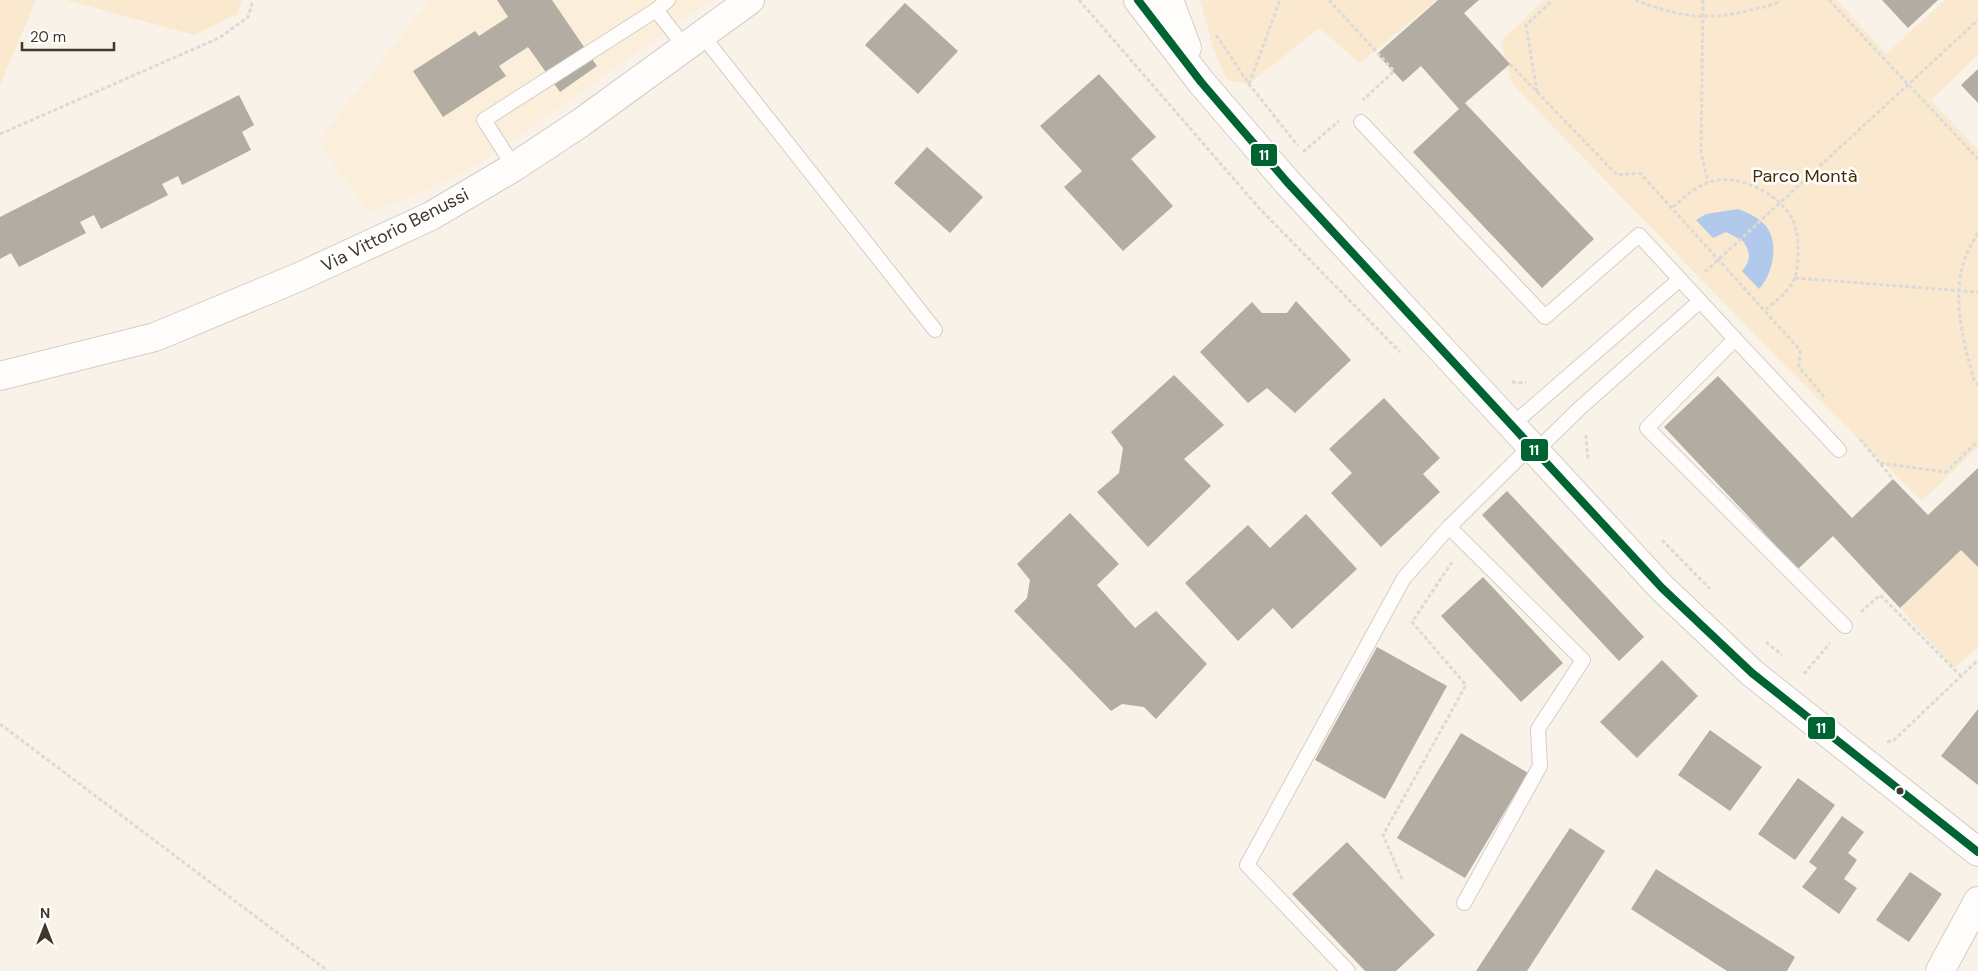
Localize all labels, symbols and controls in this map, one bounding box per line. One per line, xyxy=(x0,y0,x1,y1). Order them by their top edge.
scale bar xyxy=(22,20,115,52)
text: 20 m xyxy=(30,27,66,47)
line badge: 11 xyxy=(1250,143,1278,167)
text: 11 xyxy=(1259,146,1269,164)
park label: Parco Montà xyxy=(1753,164,1857,188)
street label: Via Vittorio Benussi xyxy=(317,182,473,278)
line badge: 11 xyxy=(1520,438,1549,462)
text: 11 xyxy=(1529,441,1539,459)
line badge: 11 xyxy=(1807,716,1836,740)
text: 11 xyxy=(1816,719,1826,737)
unlabelled marker xyxy=(1895,786,1905,796)
north arrow xyxy=(20,901,70,951)
text: N xyxy=(40,904,50,922)

